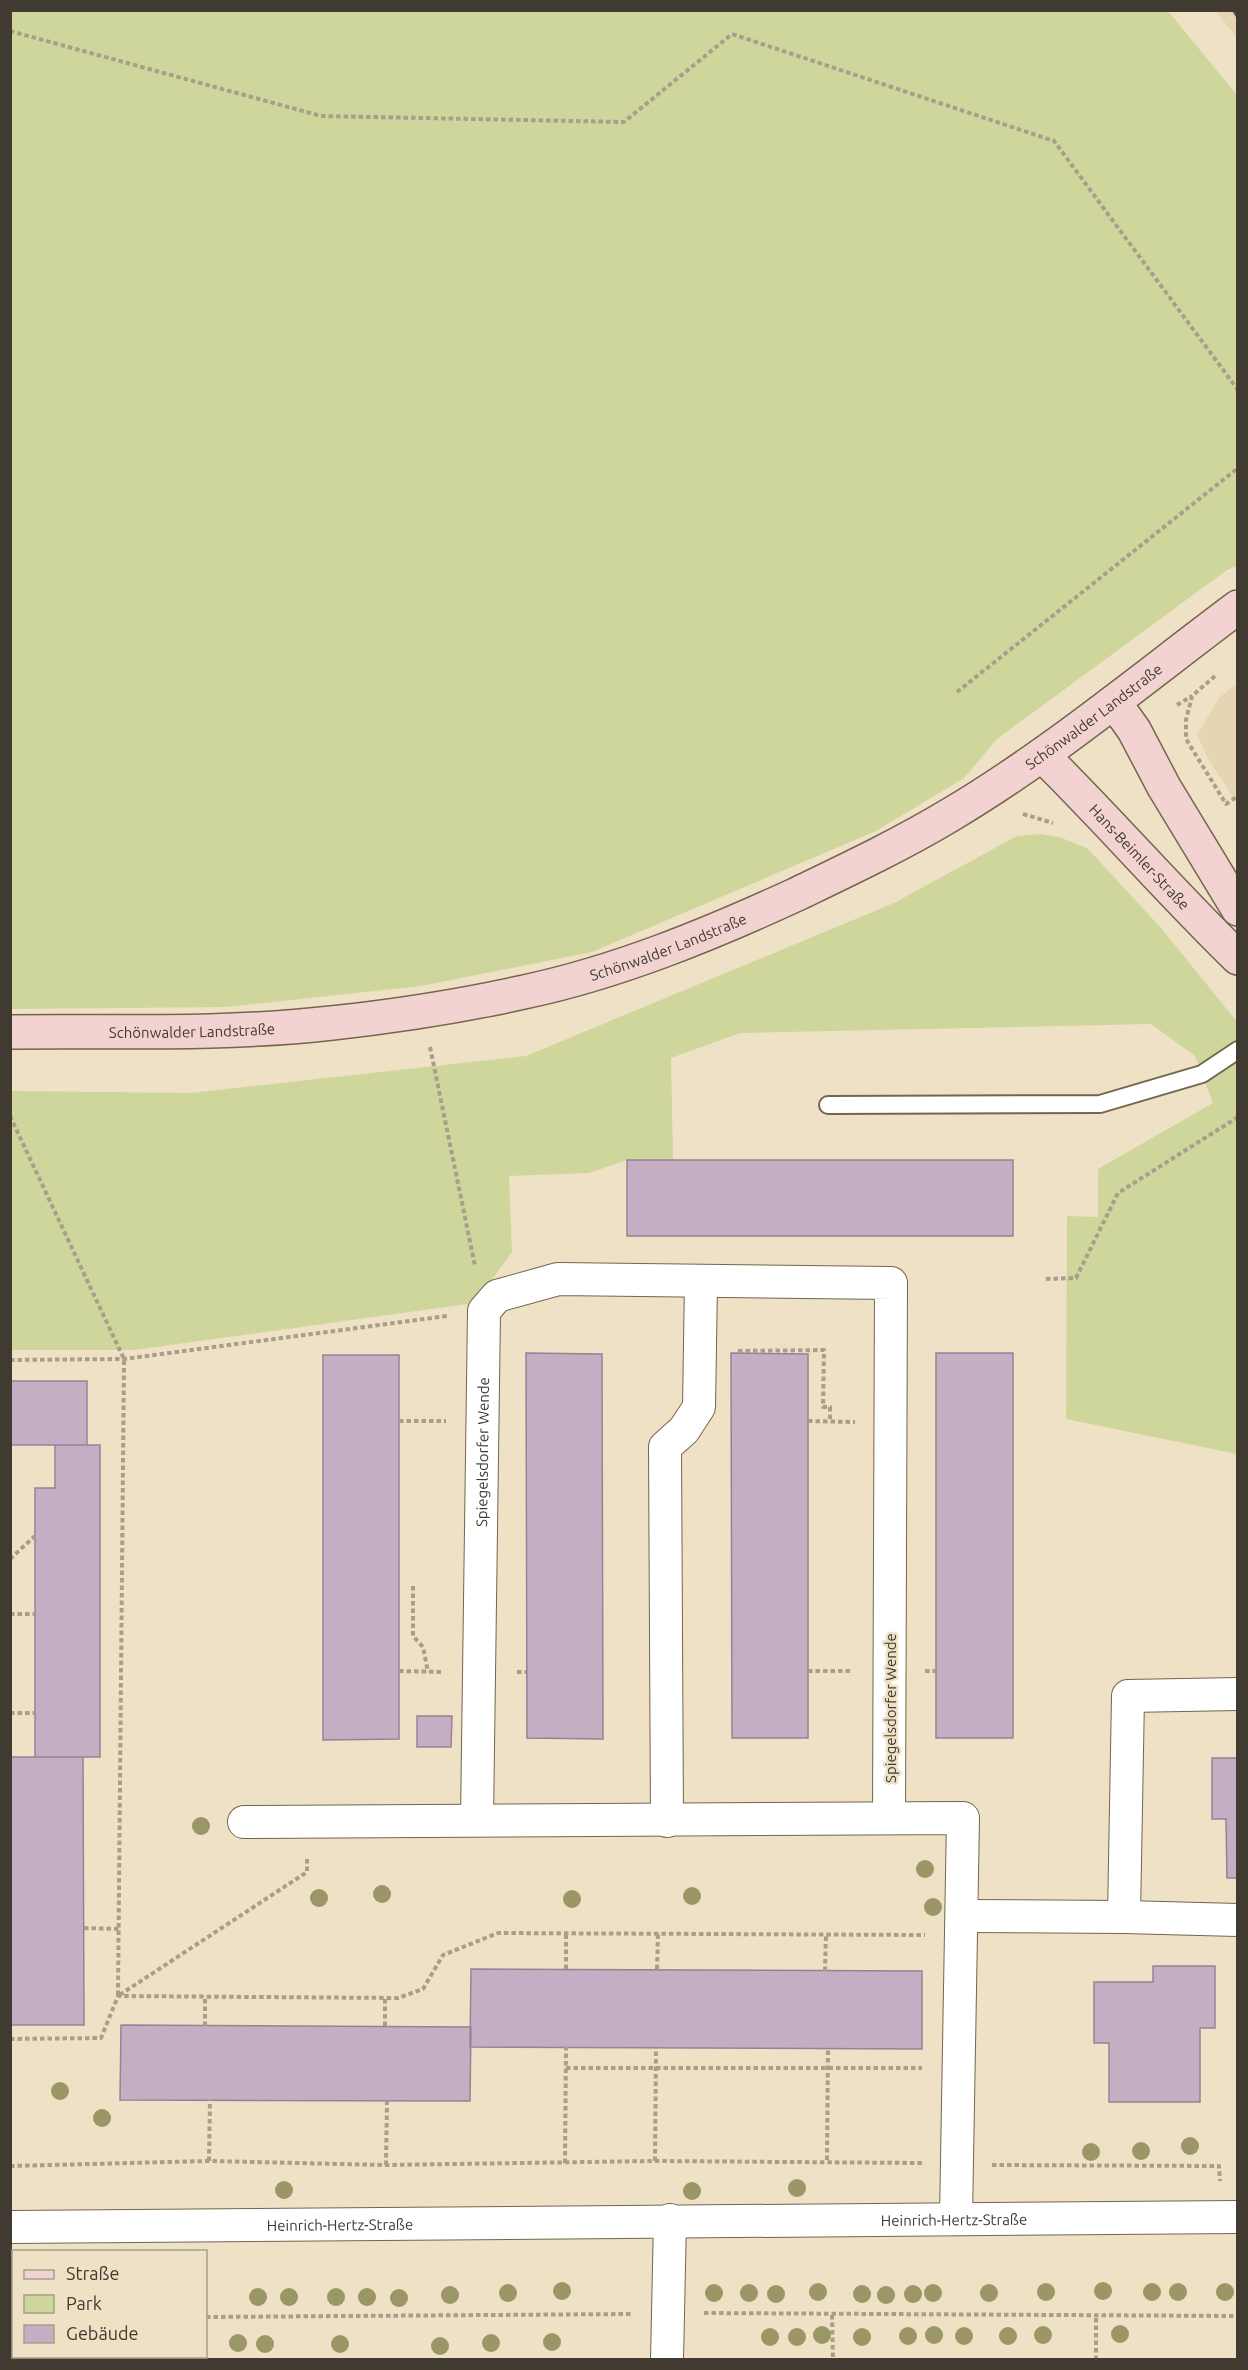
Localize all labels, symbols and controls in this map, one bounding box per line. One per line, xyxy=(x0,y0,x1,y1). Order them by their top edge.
street label: Schönwalder Landstraße xyxy=(1022,660,1165,773)
street label: Hans-Beimler-Straße xyxy=(1086,800,1193,913)
street label: Schönwalder Landstraße xyxy=(587,909,749,983)
street label: Schönwalder Landstraße xyxy=(109,1020,276,1040)
street label: Spiegelsdorfer Wende xyxy=(473,1377,492,1527)
street label: Spiegelsdorfer Wende xyxy=(882,1633,899,1783)
street label: Heinrich-Hertz-Straße xyxy=(881,2210,1027,2228)
street label: Heinrich-Hertz-Straße xyxy=(267,2215,413,2233)
legend xyxy=(12,2250,207,2358)
text: Straße xyxy=(66,2263,119,2283)
text: Park xyxy=(66,2293,102,2313)
text: Gebäude xyxy=(66,2323,138,2343)

